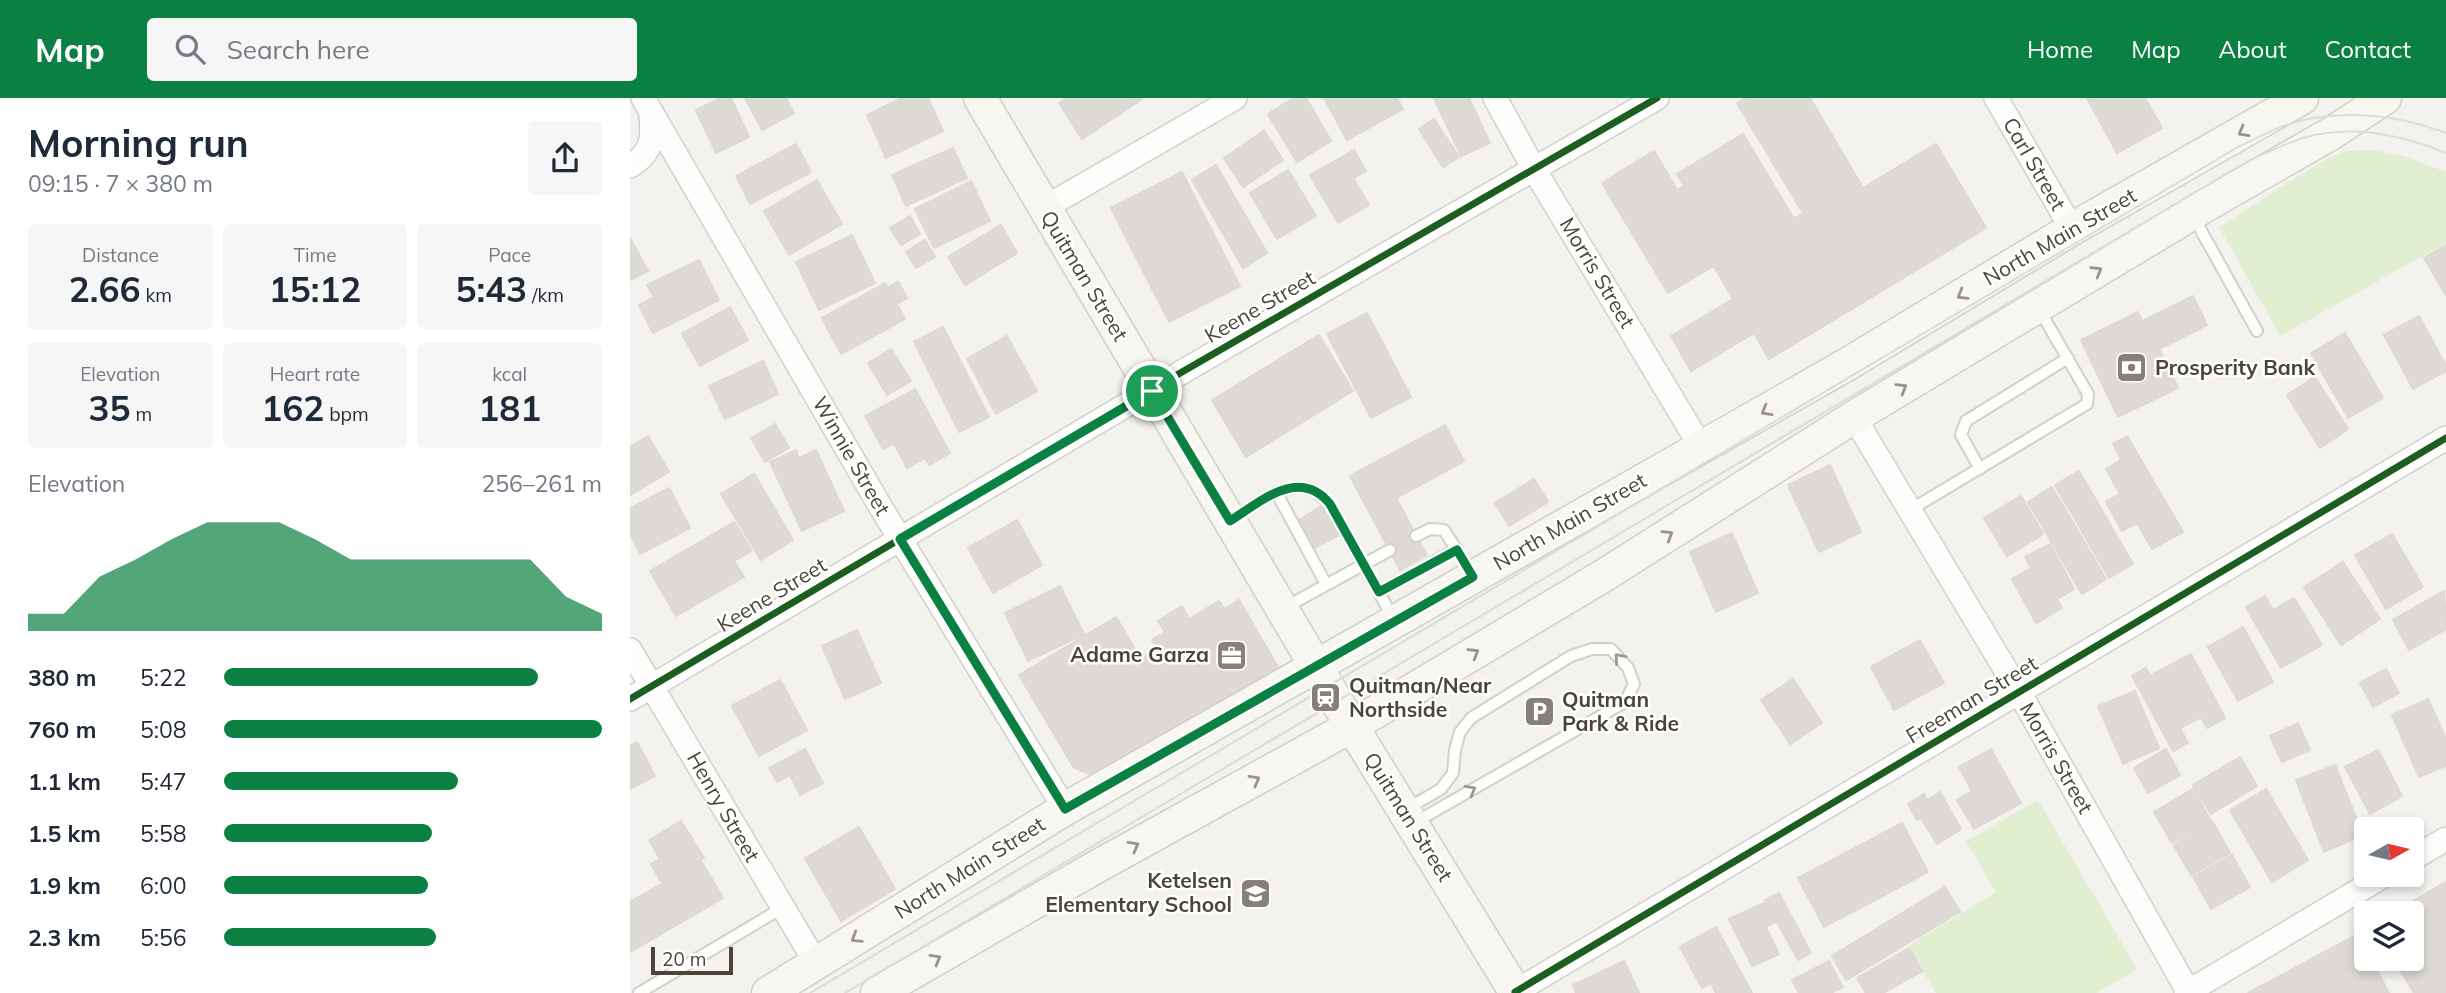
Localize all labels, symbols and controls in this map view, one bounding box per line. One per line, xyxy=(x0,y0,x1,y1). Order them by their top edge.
search box xyxy=(147,18,637,81)
text: Map xyxy=(35,29,105,70)
icon: search xyxy=(171,30,209,68)
text: Search here xyxy=(227,33,370,66)
text: Home xyxy=(2027,34,2093,64)
text: Map xyxy=(2131,34,2181,64)
text: About xyxy=(2219,34,2287,64)
text: Contact xyxy=(2325,34,2411,64)
street label: Carl Street xyxy=(1998,112,2072,215)
text: Morning run xyxy=(28,119,249,167)
button: share xyxy=(528,121,602,195)
one-way arrow xyxy=(2238,124,2250,137)
text: 09:15 · 7 × 380 m xyxy=(28,169,213,198)
street label: North Main Street xyxy=(1978,182,2141,291)
street label: Quitman Street xyxy=(1036,206,1134,345)
street label: Morris Street xyxy=(1555,213,1641,332)
text: Distance xyxy=(82,243,159,267)
text: Time xyxy=(293,243,337,267)
text: Pace xyxy=(488,243,531,267)
street label: Keene Street xyxy=(1200,264,1319,348)
one-way arrow xyxy=(2089,266,2102,279)
text: 2.66 xyxy=(69,267,140,311)
text: 15:12 xyxy=(269,267,361,311)
text: 5:43 xyxy=(455,267,527,311)
text: km xyxy=(140,283,172,307)
text: /km xyxy=(527,283,564,307)
one-way arrow xyxy=(1956,287,1969,300)
bank icon: Prosperity Bank xyxy=(2115,351,2149,385)
place label: Prosperity Bank xyxy=(2155,354,2316,380)
pin xyxy=(1122,361,1182,421)
text: Elevation xyxy=(80,362,161,386)
text: Heart rate xyxy=(270,362,360,386)
text: kcal xyxy=(492,362,527,386)
icon: arrive xyxy=(1133,372,1171,410)
one-way arrow xyxy=(1895,383,1908,396)
text: 35 xyxy=(88,386,131,430)
text: 162 xyxy=(261,386,324,430)
text: 181 xyxy=(478,386,541,430)
street label: Winnie Street xyxy=(807,391,896,520)
text: m xyxy=(131,402,152,426)
text: bpm xyxy=(324,402,369,426)
one-way arrow xyxy=(1760,403,1773,416)
street label: North Main Street xyxy=(1488,467,1651,576)
text: Elevation xyxy=(28,469,125,498)
text: 256–261 m xyxy=(481,469,602,498)
one-way arrow xyxy=(1660,530,1673,543)
street label: Keene Street xyxy=(712,551,831,637)
office icon: Adame Garza xyxy=(1215,638,1249,672)
place label: Adame Garza xyxy=(1070,641,1209,667)
one-way arrow xyxy=(1466,649,1479,662)
street label: Freeman Street xyxy=(1901,650,2042,749)
one-way arrow xyxy=(1615,654,1627,667)
text: 380 m xyxy=(28,663,96,692)
text: 5:22 xyxy=(140,663,187,692)
place label: Quitman/Near Northside xyxy=(1349,672,1492,722)
station icon: Quitman/Near Northside xyxy=(1309,681,1343,715)
place label: Quitman Park & Ride xyxy=(1562,686,1679,736)
parking icon: Quitman Park & Ride xyxy=(1522,695,1556,729)
street label: Morris Street xyxy=(2015,697,2099,818)
text: 760 m xyxy=(28,715,96,744)
text: 5:08 xyxy=(140,715,187,744)
street label: Henry Street xyxy=(682,747,766,866)
street label: Quitman Street xyxy=(1359,747,1459,886)
text: 1.1 km xyxy=(28,767,101,796)
text: 5:47 xyxy=(140,767,187,796)
one-way arrow xyxy=(1247,775,1260,788)
one-way arrow xyxy=(1464,785,1476,798)
street label: North Main Street xyxy=(889,810,1049,924)
north arrow xyxy=(2354,817,2424,887)
map controls xyxy=(2354,817,2424,971)
text: 1.5 km xyxy=(28,819,101,848)
text: 5:58 xyxy=(140,819,187,848)
one-way arrow xyxy=(1126,841,1139,855)
place label: Ketelsen Elementary School xyxy=(1045,867,1232,917)
text: 1.9 km xyxy=(28,871,101,900)
text: 6:00 xyxy=(140,871,187,900)
school or university icon: Ketelsen Elementary School xyxy=(1238,876,1272,910)
button: layers xyxy=(2354,901,2424,971)
text: 2.3 km xyxy=(28,923,101,952)
text: 5:56 xyxy=(140,923,187,952)
one-way arrow xyxy=(851,929,864,942)
scale bar xyxy=(651,944,733,976)
text: 20 m xyxy=(662,947,706,971)
one-way arrow xyxy=(929,954,941,967)

